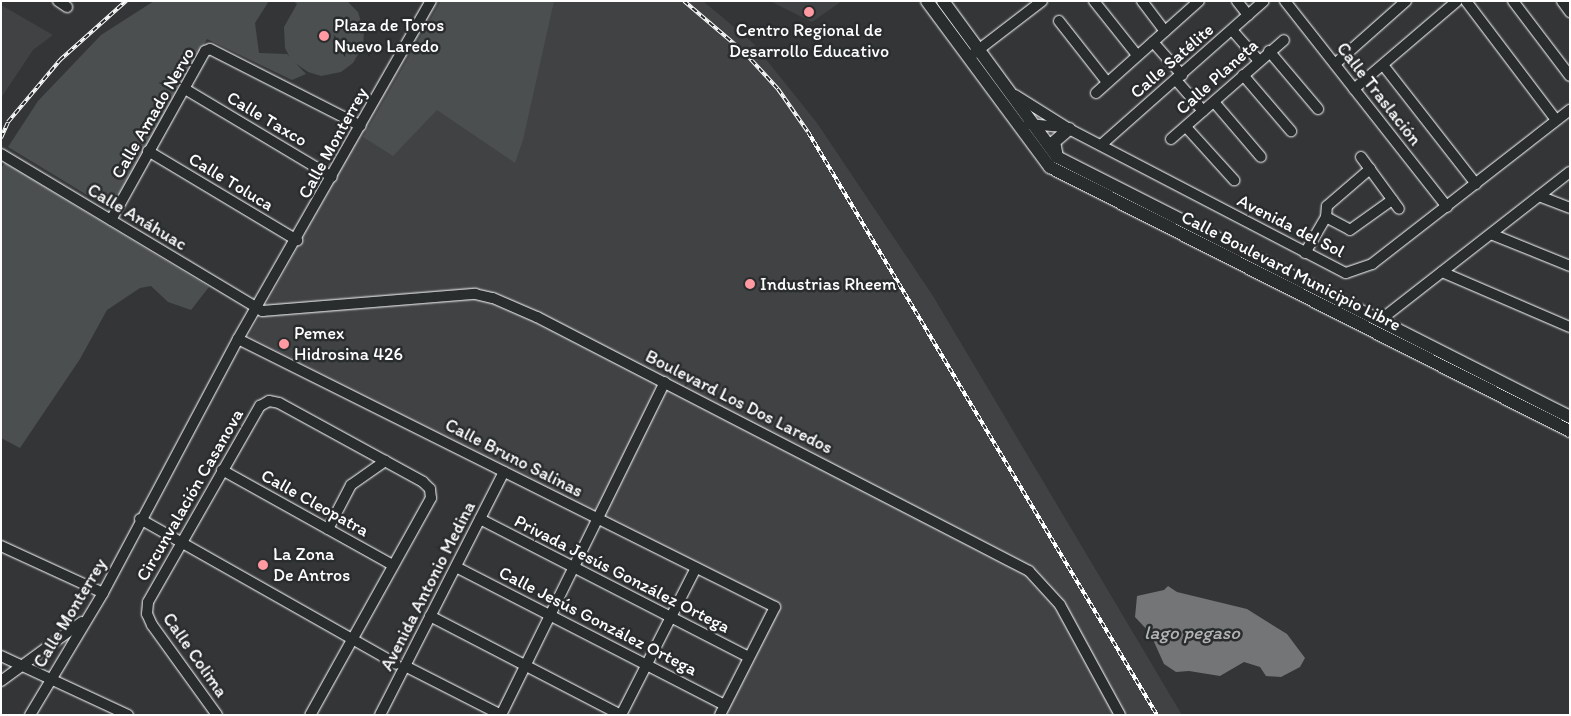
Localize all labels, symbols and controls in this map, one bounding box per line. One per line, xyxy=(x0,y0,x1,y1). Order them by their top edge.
marker: Centro Regional de Desarrollo Educativo xyxy=(803,6,815,18)
place label: Plaza de Toros Nuevo Laredo xyxy=(334,15,444,58)
street label: Calle Satélite xyxy=(1126,19,1218,103)
place label: Centro Regional de Desarrollo Educativo xyxy=(729,20,889,62)
marker: Plaza de Toros Nuevo Laredo xyxy=(318,30,330,42)
street label: Calle Planeta xyxy=(1172,35,1262,119)
street label: Calle Traslación xyxy=(1333,39,1425,149)
street label: Calle Amado Nervo xyxy=(107,44,199,182)
street label: Calle Monterrey xyxy=(294,84,372,202)
street label: Calle Taxco xyxy=(224,87,310,151)
street label: Calle Toluca xyxy=(185,149,277,215)
street label: Calle Anáhuac xyxy=(84,179,190,255)
street label: Avenida del Sol xyxy=(1234,190,1348,262)
street label: Calle Boulevard Municipio Libre xyxy=(1177,206,1405,336)
place label: Industrias Rheem xyxy=(760,273,896,295)
marker: Industrias Rheem xyxy=(744,278,756,290)
place label: Pemex Hidrosina 426 xyxy=(294,323,403,366)
marker: Pemex Hidrosina 426 xyxy=(278,338,290,350)
street label: Boulevard Los Dos Laredos xyxy=(641,345,837,459)
street label: Circunvalación Casanova xyxy=(132,405,248,585)
street label: Calle Bruno Salinas xyxy=(442,414,586,502)
street label: Calle Cleopatra xyxy=(257,465,373,541)
street label: Avenida Antonio Medina xyxy=(376,498,480,674)
street label: Privada Jesús González Ortega xyxy=(511,510,733,638)
place label: La Zona De Antros xyxy=(273,544,350,586)
street label: Calle Monterrey xyxy=(29,554,111,672)
marker: La Zona De Antros xyxy=(257,559,269,571)
street label: Calle Jesús González Ortega xyxy=(495,561,701,681)
street label: Calle Colima xyxy=(158,609,232,701)
water label: lago pegaso xyxy=(1144,622,1240,644)

